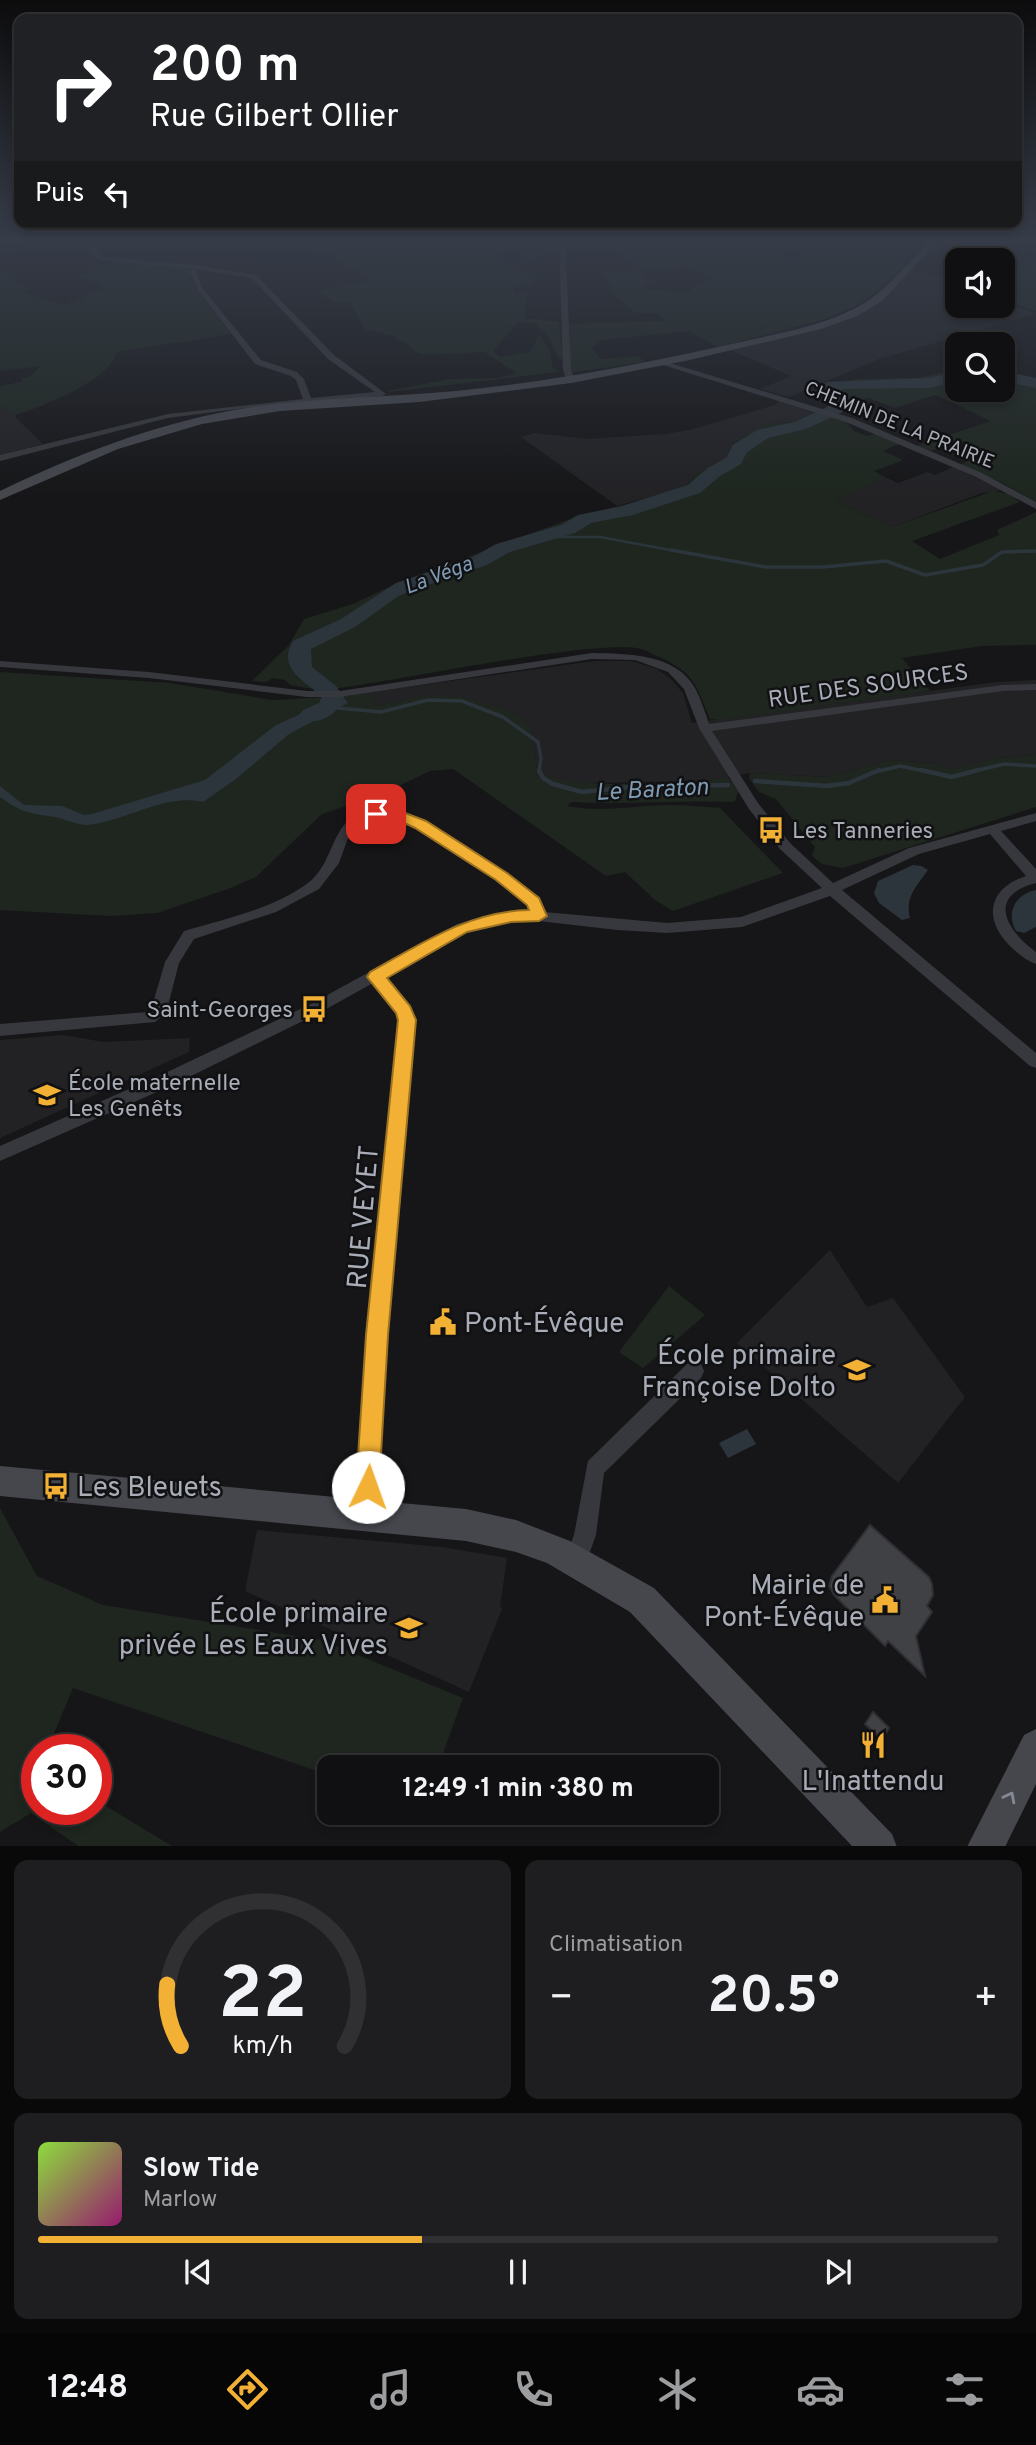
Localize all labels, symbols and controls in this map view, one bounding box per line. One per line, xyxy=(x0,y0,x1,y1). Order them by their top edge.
text: 200 m xyxy=(150,37,300,99)
icon: right xyxy=(35,42,126,133)
text: Rue Gilbert Ollier xyxy=(150,98,399,138)
icon: left xyxy=(98,175,136,213)
text: Puis xyxy=(35,178,84,211)
map controls xyxy=(945,248,1015,402)
button: sound xyxy=(945,248,1015,318)
button: search xyxy=(945,332,1015,402)
street label: CHEMIN DE LA PRAIRIE xyxy=(801,377,998,475)
water label: La Véga xyxy=(401,551,477,602)
street label: RUE DES SOURCES xyxy=(766,659,970,716)
water label: Le Baraton xyxy=(595,773,709,809)
pin xyxy=(346,784,406,844)
icon: arrive xyxy=(357,795,395,833)
bus stop icon: Les Tanneries xyxy=(756,815,786,845)
place label: Les Tanneries xyxy=(792,818,933,847)
bus stop icon: Saint-Georges xyxy=(299,994,329,1024)
place label: Saint-Georges xyxy=(146,997,293,1026)
place label: École maternelle Les Genêts xyxy=(68,1069,241,1125)
school or university icon: École maternelle Les Genêts xyxy=(32,1080,62,1110)
street label: RUE VEYET xyxy=(341,1144,389,1291)
place label: Pont-Évêque xyxy=(464,1305,624,1343)
public building icon: Pont-Évêque xyxy=(428,1307,458,1337)
place label: École primaire Françoise Dolto xyxy=(642,1337,836,1407)
school or university icon: École primaire Françoise Dolto xyxy=(842,1355,872,1385)
position arrow xyxy=(331,1450,405,1524)
bus stop icon: Les Bleuets xyxy=(41,1471,71,1501)
place label: Les Bleuets xyxy=(77,1471,222,1507)
place label: Mairie de Pont-Évêque xyxy=(704,1569,864,1637)
public building icon: Mairie de Pont-Évêque xyxy=(870,1585,900,1615)
place label: École primaire privée Les Eaux Vives xyxy=(119,1595,388,1665)
school or university icon: École primaire privée Les Eaux Vives xyxy=(394,1613,424,1643)
restaurant icon: L'Inattendu xyxy=(858,1730,888,1760)
speed limit sign: 30 xyxy=(21,1734,112,1825)
place label: L'Inattendu xyxy=(801,1765,945,1801)
text: 12:49 · 1 min · 380 m xyxy=(402,1773,634,1806)
one-way arrow xyxy=(1002,1791,1016,1804)
text: Climatisation xyxy=(549,1931,683,1960)
text: 22 xyxy=(218,1952,307,2044)
text: 20.5° xyxy=(707,1965,840,2031)
text: − xyxy=(549,1975,574,2024)
text: + xyxy=(973,1975,998,2024)
text: km/h xyxy=(232,2030,293,2062)
text: Slow Tide xyxy=(143,2153,260,2186)
text: Marlow xyxy=(143,2186,217,2215)
icon: previous xyxy=(179,2253,217,2291)
icon: pause xyxy=(499,2253,537,2291)
icon: next xyxy=(819,2253,857,2291)
icon: directions xyxy=(223,2365,272,2414)
icon: music xyxy=(366,2365,415,2414)
icon: phone xyxy=(509,2365,558,2414)
icon: climate xyxy=(653,2365,702,2414)
icon: car xyxy=(796,2365,845,2414)
icon: filters xyxy=(940,2365,989,2414)
text: 12:48 xyxy=(47,2369,128,2409)

